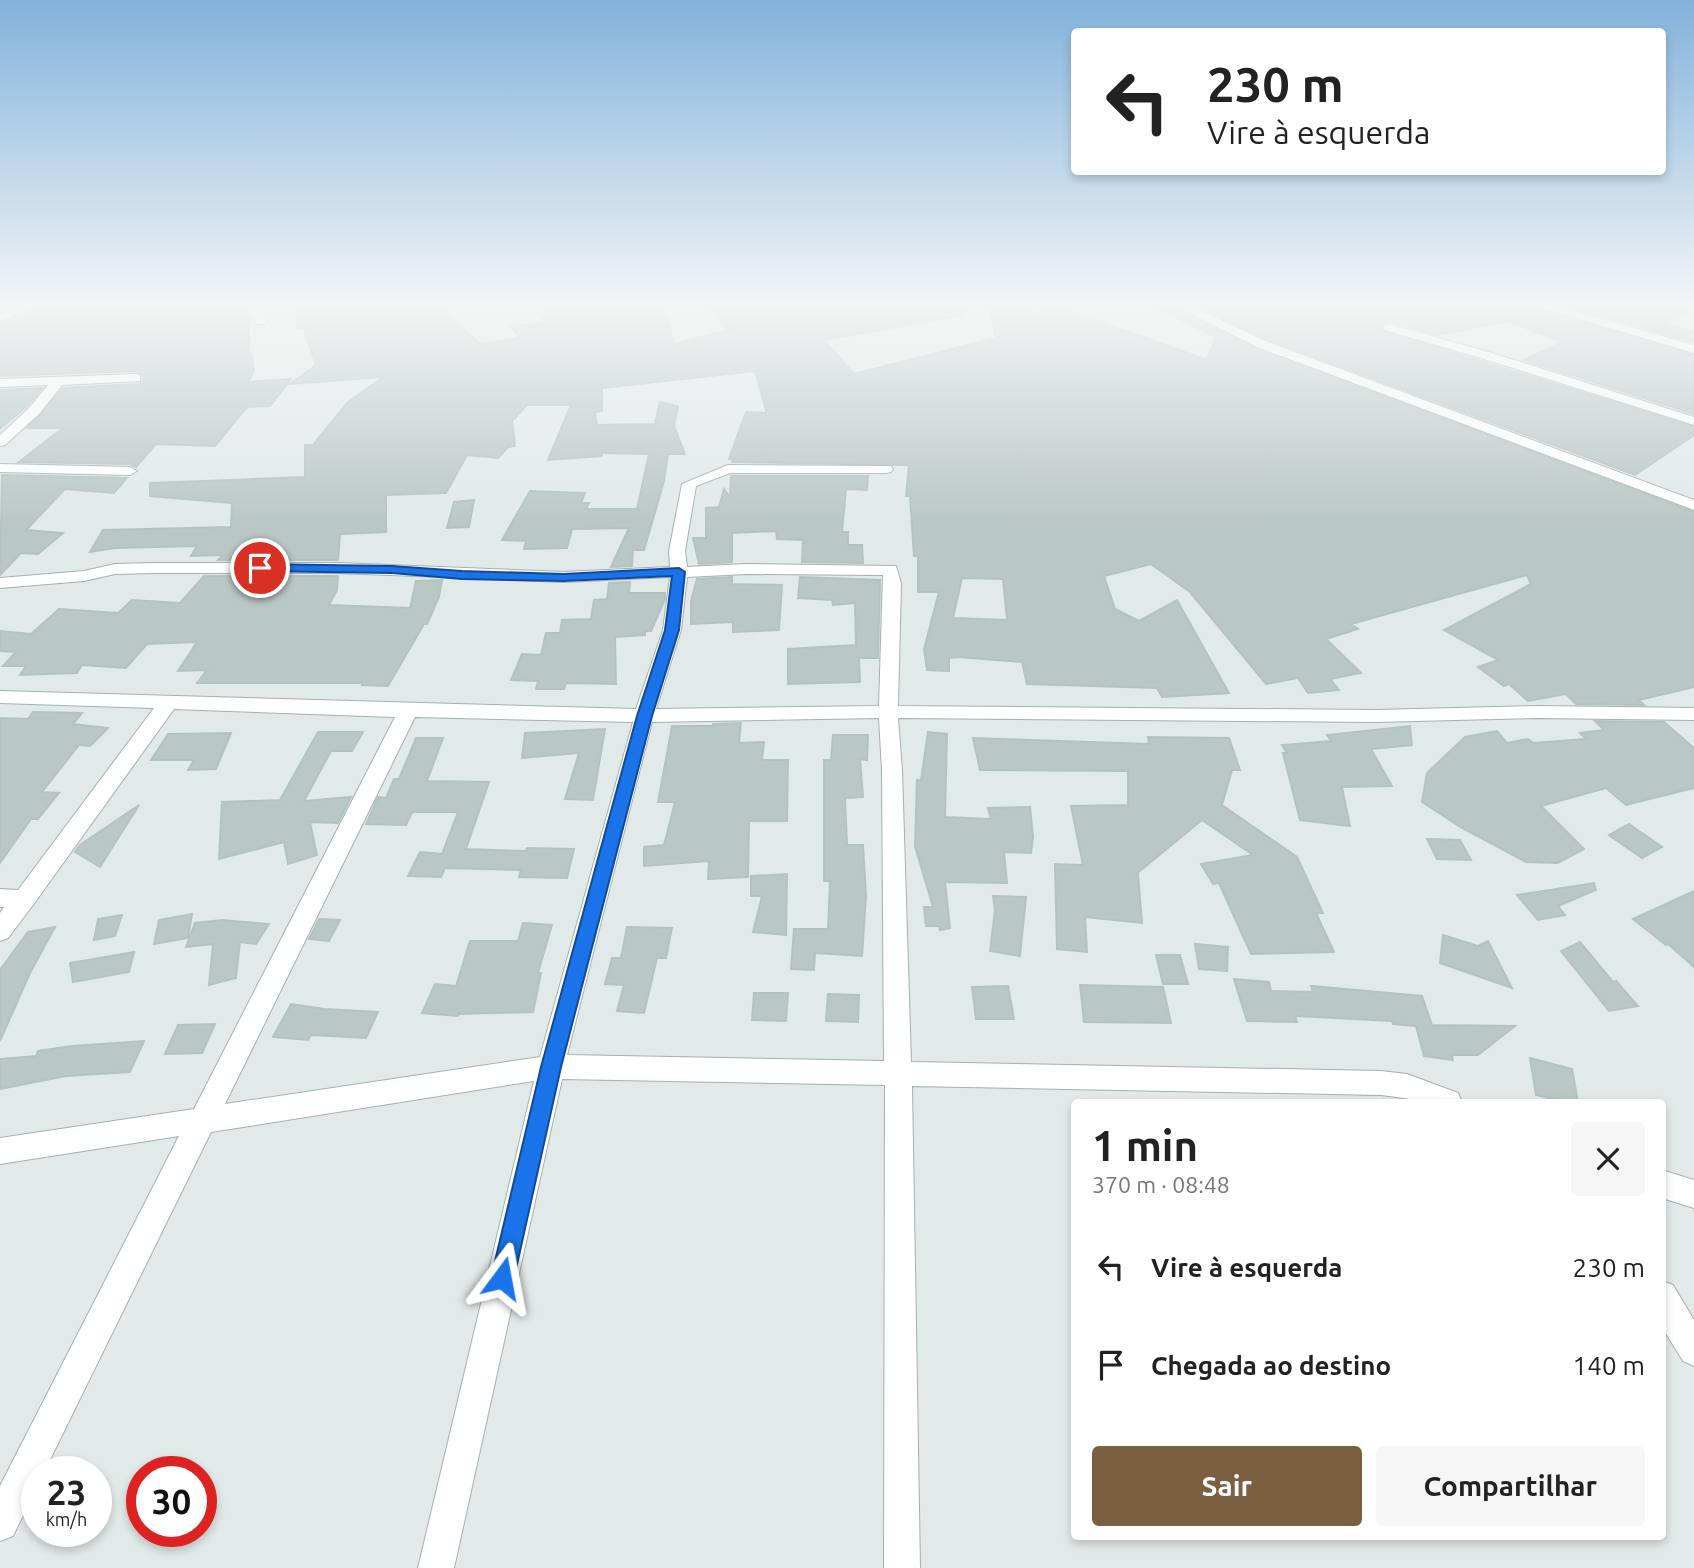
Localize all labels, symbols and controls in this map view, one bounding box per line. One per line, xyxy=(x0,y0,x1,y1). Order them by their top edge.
icon: left xyxy=(1092,56,1183,147)
text: 230 m xyxy=(1207,56,1344,111)
text: Vire à esquerda xyxy=(1207,114,1430,150)
pin xyxy=(230,538,290,598)
icon: arrive xyxy=(241,549,279,587)
text: 1 min xyxy=(1092,1122,1198,1169)
button: close xyxy=(1571,1122,1645,1196)
text: 370 m · 08:48 xyxy=(1092,1172,1230,1197)
position arrow xyxy=(465,1241,539,1315)
icon: left xyxy=(1092,1248,1130,1286)
text: Vire à esquerda xyxy=(1151,1253,1342,1282)
text: 230 m xyxy=(1573,1253,1645,1282)
icon: arrive xyxy=(1092,1346,1130,1384)
text: Chegada ao destino xyxy=(1151,1351,1391,1380)
text: 140 m xyxy=(1573,1351,1645,1380)
button: Sair xyxy=(1092,1446,1362,1526)
button: Compartilhar xyxy=(1376,1446,1645,1526)
speed limit sign: 30 xyxy=(126,1456,217,1547)
text: 23 xyxy=(47,1472,86,1512)
text: km/h xyxy=(46,1509,87,1529)

